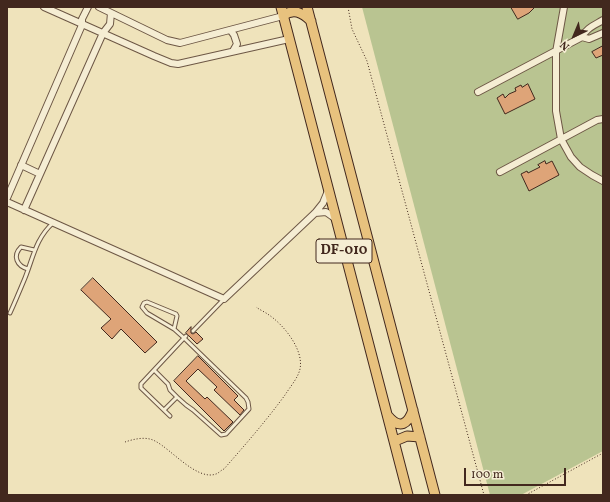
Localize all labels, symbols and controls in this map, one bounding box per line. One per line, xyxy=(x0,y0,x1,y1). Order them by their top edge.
north arrow xyxy=(554,16,594,56)
text: N xyxy=(557,37,573,53)
road number: DF-010 xyxy=(316,239,372,263)
scale bar xyxy=(466,460,568,486)
text: 100 m xyxy=(471,467,503,483)

